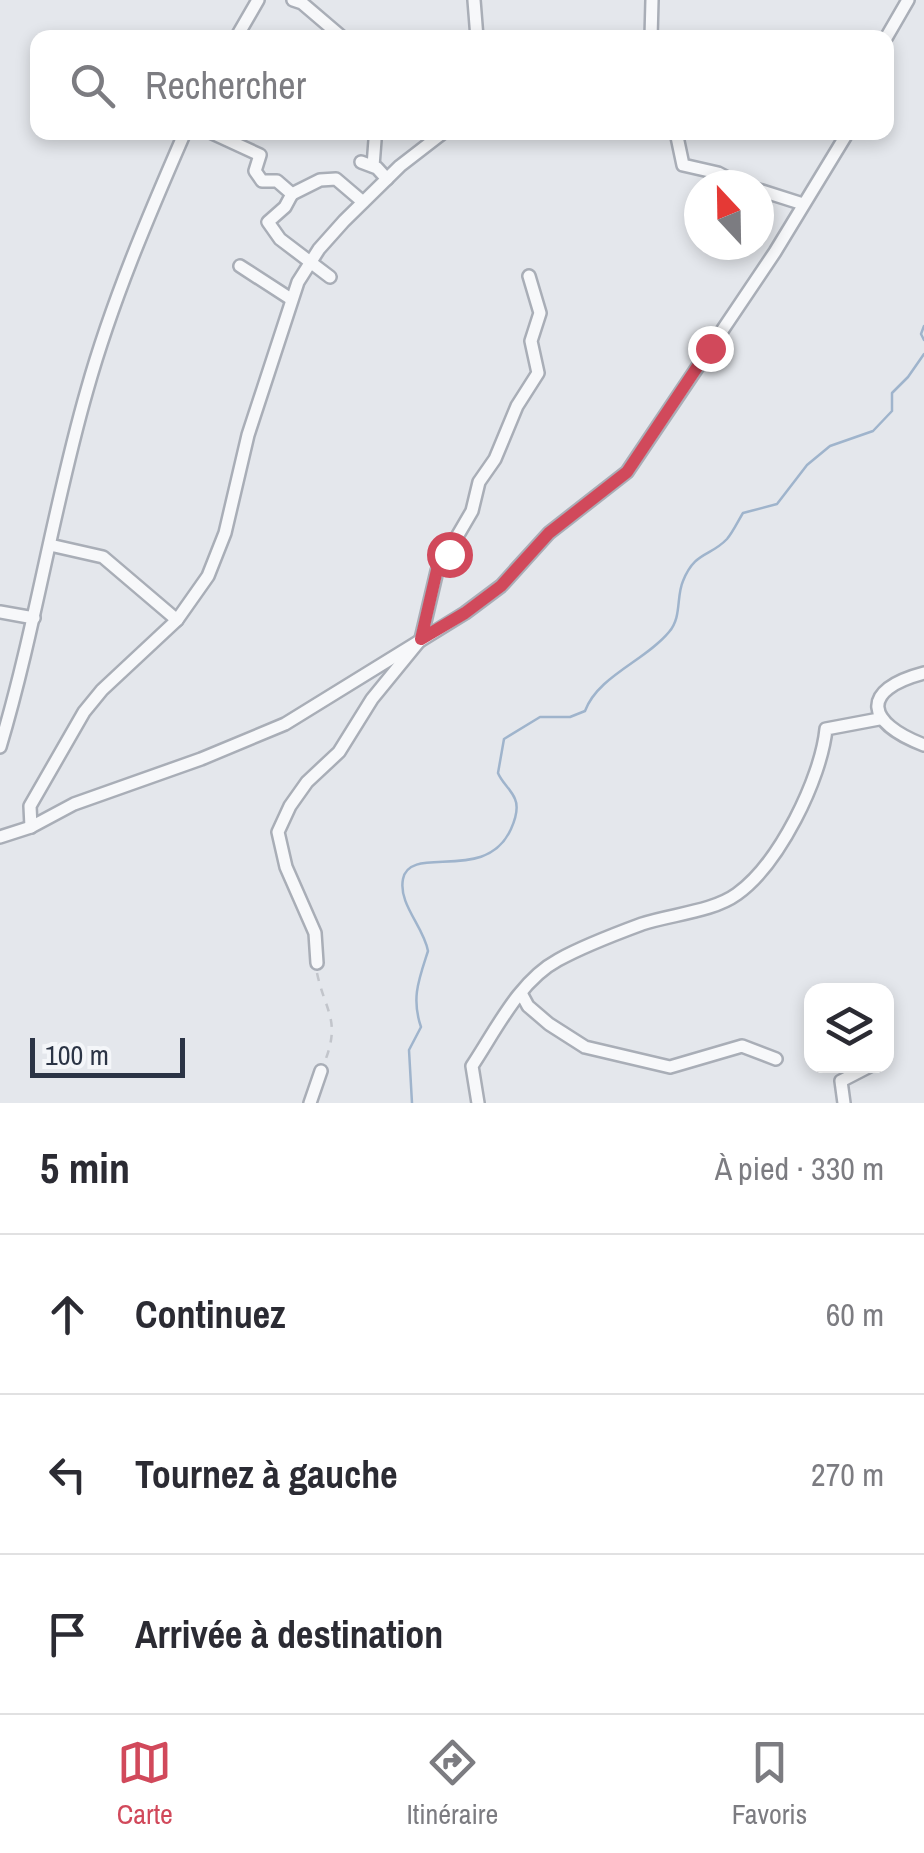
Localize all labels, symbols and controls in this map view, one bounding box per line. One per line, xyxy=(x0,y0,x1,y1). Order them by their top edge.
search box xyxy=(30,30,894,140)
icon: search xyxy=(65,58,120,113)
text: Rechercher xyxy=(145,60,306,111)
north arrow xyxy=(684,170,774,260)
route end xyxy=(688,326,734,372)
route start xyxy=(427,532,473,578)
map controls xyxy=(804,983,894,1073)
button: layers xyxy=(804,983,894,1073)
scale bar xyxy=(30,1033,185,1078)
text: 100 m xyxy=(45,1036,109,1074)
text: 5 min xyxy=(40,1140,130,1196)
text: À pied · 330 m xyxy=(715,1147,884,1190)
icon: ahead xyxy=(40,1287,95,1342)
text: Continuez xyxy=(135,1289,286,1340)
text: 60 m xyxy=(826,1293,884,1336)
icon: left xyxy=(40,1447,95,1502)
text: Tournez à gauche xyxy=(135,1449,398,1500)
text: 270 m xyxy=(811,1453,884,1496)
icon: arrive xyxy=(40,1607,95,1662)
text: Arrivée à destination xyxy=(135,1609,443,1660)
tab: Carte xyxy=(117,1735,173,1833)
tab: Itinéraire xyxy=(406,1735,498,1833)
tab: Favoris xyxy=(732,1735,807,1833)

